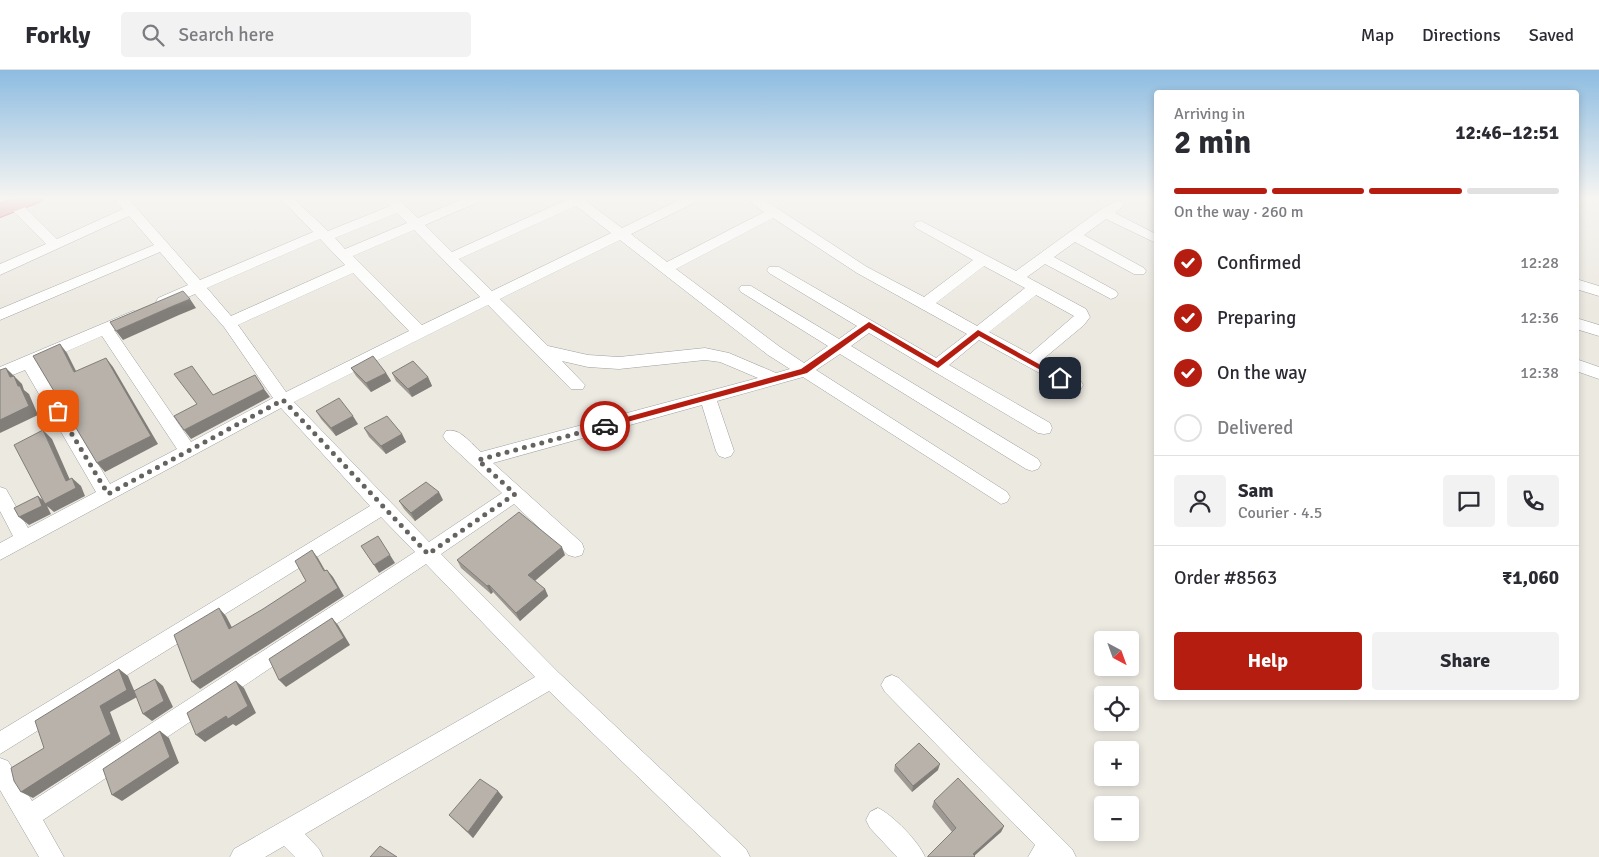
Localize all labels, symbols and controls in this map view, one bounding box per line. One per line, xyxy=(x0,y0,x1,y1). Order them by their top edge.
search box xyxy=(121,12,471,57)
text: Forkly xyxy=(25,20,91,50)
icon: search xyxy=(139,21,167,49)
text: Search here xyxy=(179,23,274,47)
text: Map xyxy=(1361,24,1394,46)
text: Directions xyxy=(1422,24,1501,46)
text: Saved xyxy=(1529,24,1574,46)
text: Arriving in xyxy=(1174,104,1245,124)
text: 12:46–12:51 xyxy=(1455,121,1559,145)
text: 2 min xyxy=(1174,123,1251,162)
text: On the way · 260 m xyxy=(1174,202,1304,222)
icon: check xyxy=(1174,249,1202,277)
text: Confirmed xyxy=(1217,251,1301,275)
text: 12:28 xyxy=(1520,253,1559,273)
icon: check xyxy=(1174,304,1202,332)
text: Preparing xyxy=(1217,306,1296,330)
text: 12:36 xyxy=(1520,308,1559,328)
pin xyxy=(1039,357,1081,399)
icon: check xyxy=(1174,359,1202,387)
text: On the way xyxy=(1217,361,1307,385)
text: 12:38 xyxy=(1520,363,1559,383)
icon: home xyxy=(1046,364,1074,392)
pin xyxy=(37,390,79,432)
icon: bag xyxy=(44,397,72,425)
courier xyxy=(580,401,630,451)
icon: car xyxy=(591,412,619,440)
text: Delivered xyxy=(1217,416,1293,440)
button: person xyxy=(1174,475,1226,527)
button: chat xyxy=(1443,475,1495,527)
button: phone xyxy=(1507,475,1559,527)
text: Sam xyxy=(1238,479,1274,503)
text: Courier · 4.5 xyxy=(1238,503,1322,523)
text: Order #8563 xyxy=(1174,566,1277,590)
text: ₹1,060 xyxy=(1502,566,1559,590)
north arrow xyxy=(1094,631,1139,676)
map controls xyxy=(1094,631,1139,841)
button: Help xyxy=(1174,632,1362,690)
button: Share xyxy=(1372,632,1559,690)
button: locate xyxy=(1094,686,1139,731)
button: + xyxy=(1094,741,1139,786)
button: − xyxy=(1094,796,1139,841)

